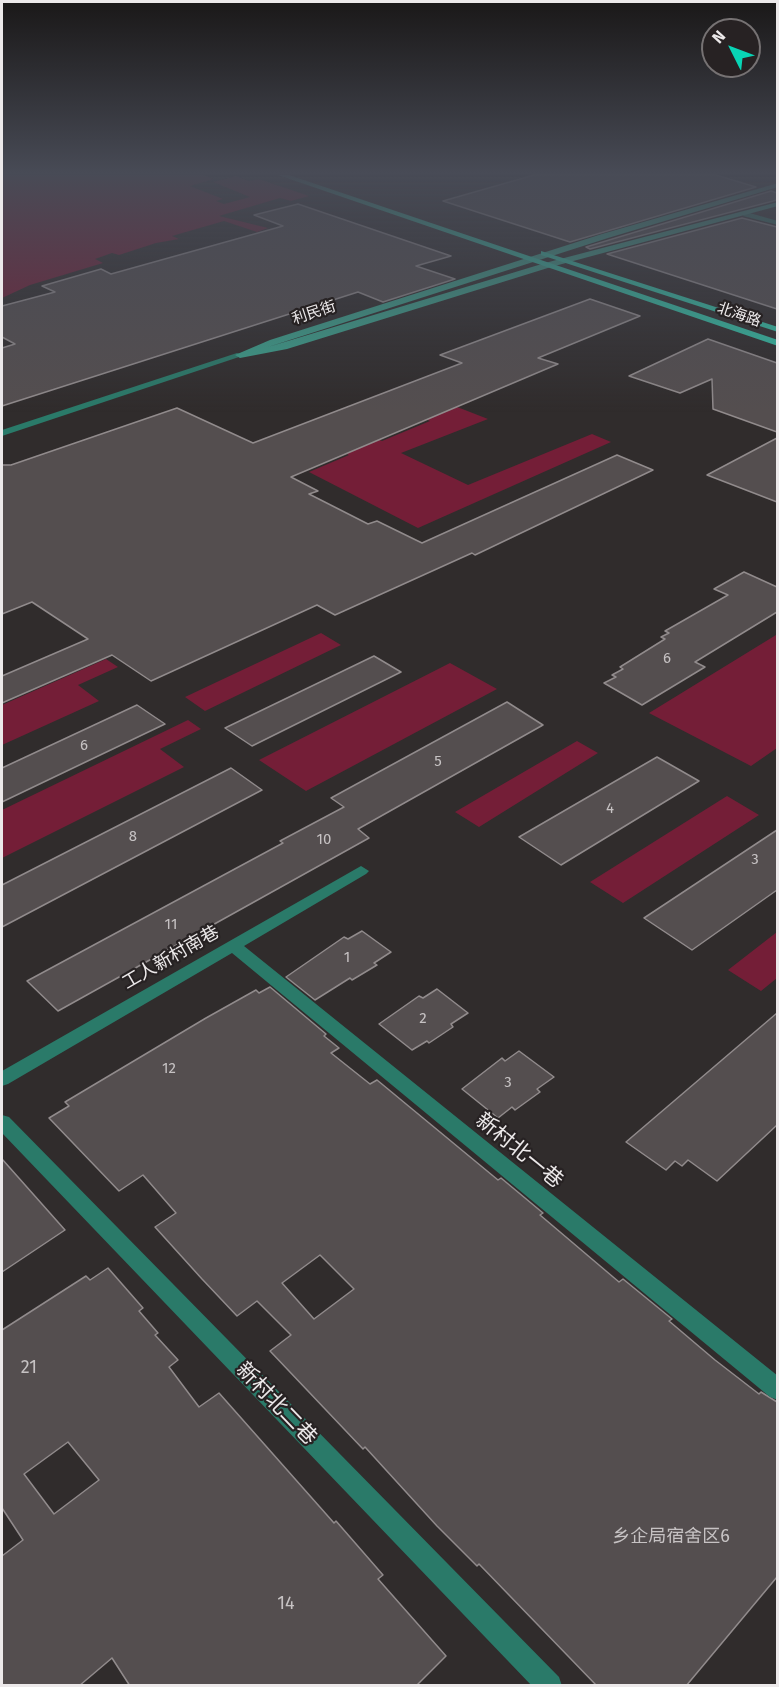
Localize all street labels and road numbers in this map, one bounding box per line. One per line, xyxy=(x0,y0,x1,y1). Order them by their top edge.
street label: 利民街 xyxy=(290,297,338,329)
street label: 北海路 xyxy=(715,299,763,331)
street label: 工人新村南巷 xyxy=(119,922,223,994)
street label: 新村北一巷 xyxy=(470,1108,568,1194)
street label: 新村北二巷 xyxy=(230,1357,322,1451)

